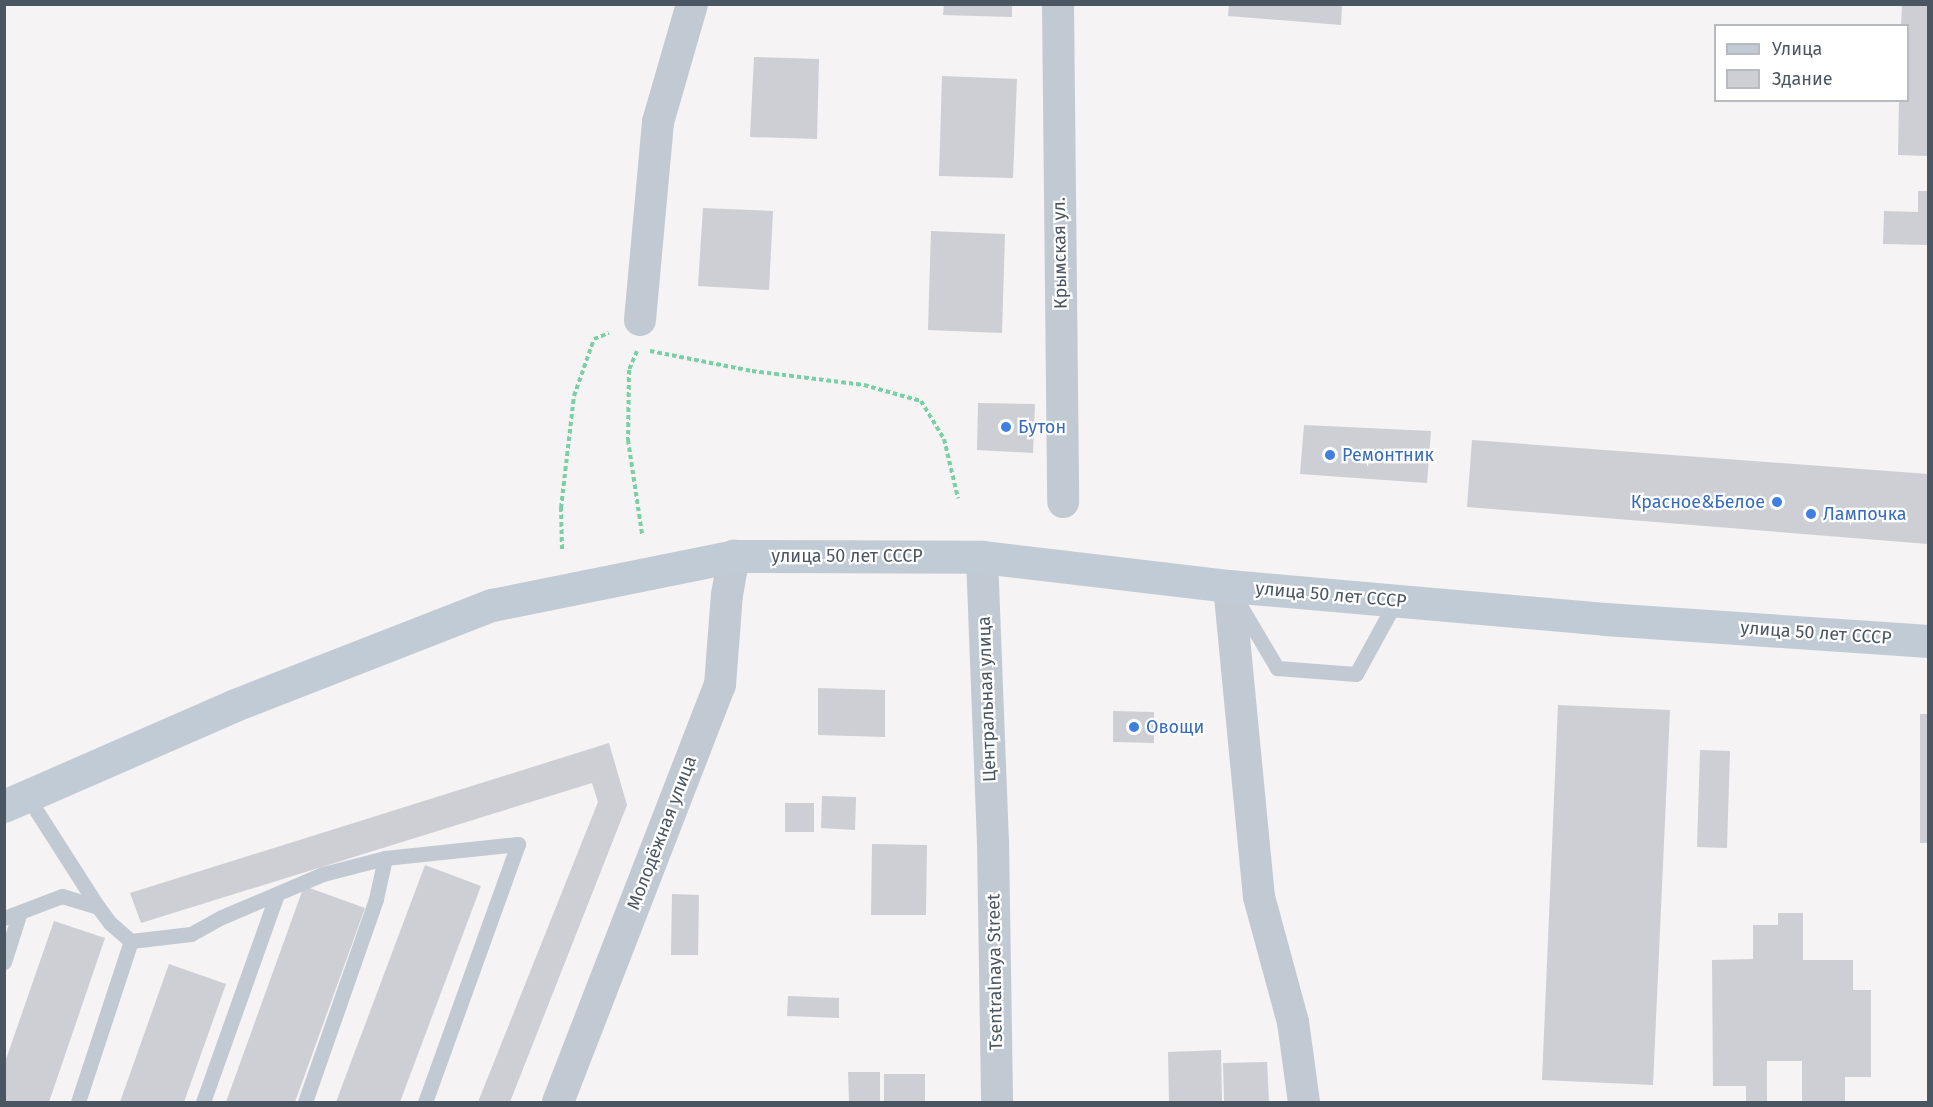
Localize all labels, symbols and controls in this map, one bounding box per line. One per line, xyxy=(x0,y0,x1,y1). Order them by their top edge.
legend xyxy=(1714,24,1909,102)
text: Улица xyxy=(1772,38,1822,60)
text: Здание xyxy=(1772,68,1833,90)
street label: Крымская ул. xyxy=(1048,197,1072,309)
place label: Бутон xyxy=(1018,416,1066,438)
marker: Бутон xyxy=(999,420,1013,434)
place label: Ремонтник xyxy=(1342,444,1434,466)
marker: Ремонтник xyxy=(1323,448,1337,462)
place label: Красное&Белое xyxy=(1631,491,1765,513)
marker: Красное&Белое xyxy=(1770,495,1784,509)
place label: Лампочка xyxy=(1823,503,1907,525)
marker: Лампочка xyxy=(1804,507,1818,521)
street label: улица 50 лет СССР xyxy=(771,545,923,567)
street label: улица 50 лет СССР xyxy=(1255,578,1407,612)
street label: Центральная улица xyxy=(973,616,1001,782)
street label: улица 50 лет СССР xyxy=(1740,617,1892,649)
place label: Овощи xyxy=(1146,716,1204,738)
marker: Овощи xyxy=(1127,720,1141,734)
street label: Молодёжная улица xyxy=(623,753,701,913)
street label: Tsentralnaya Street xyxy=(983,893,1007,1051)

